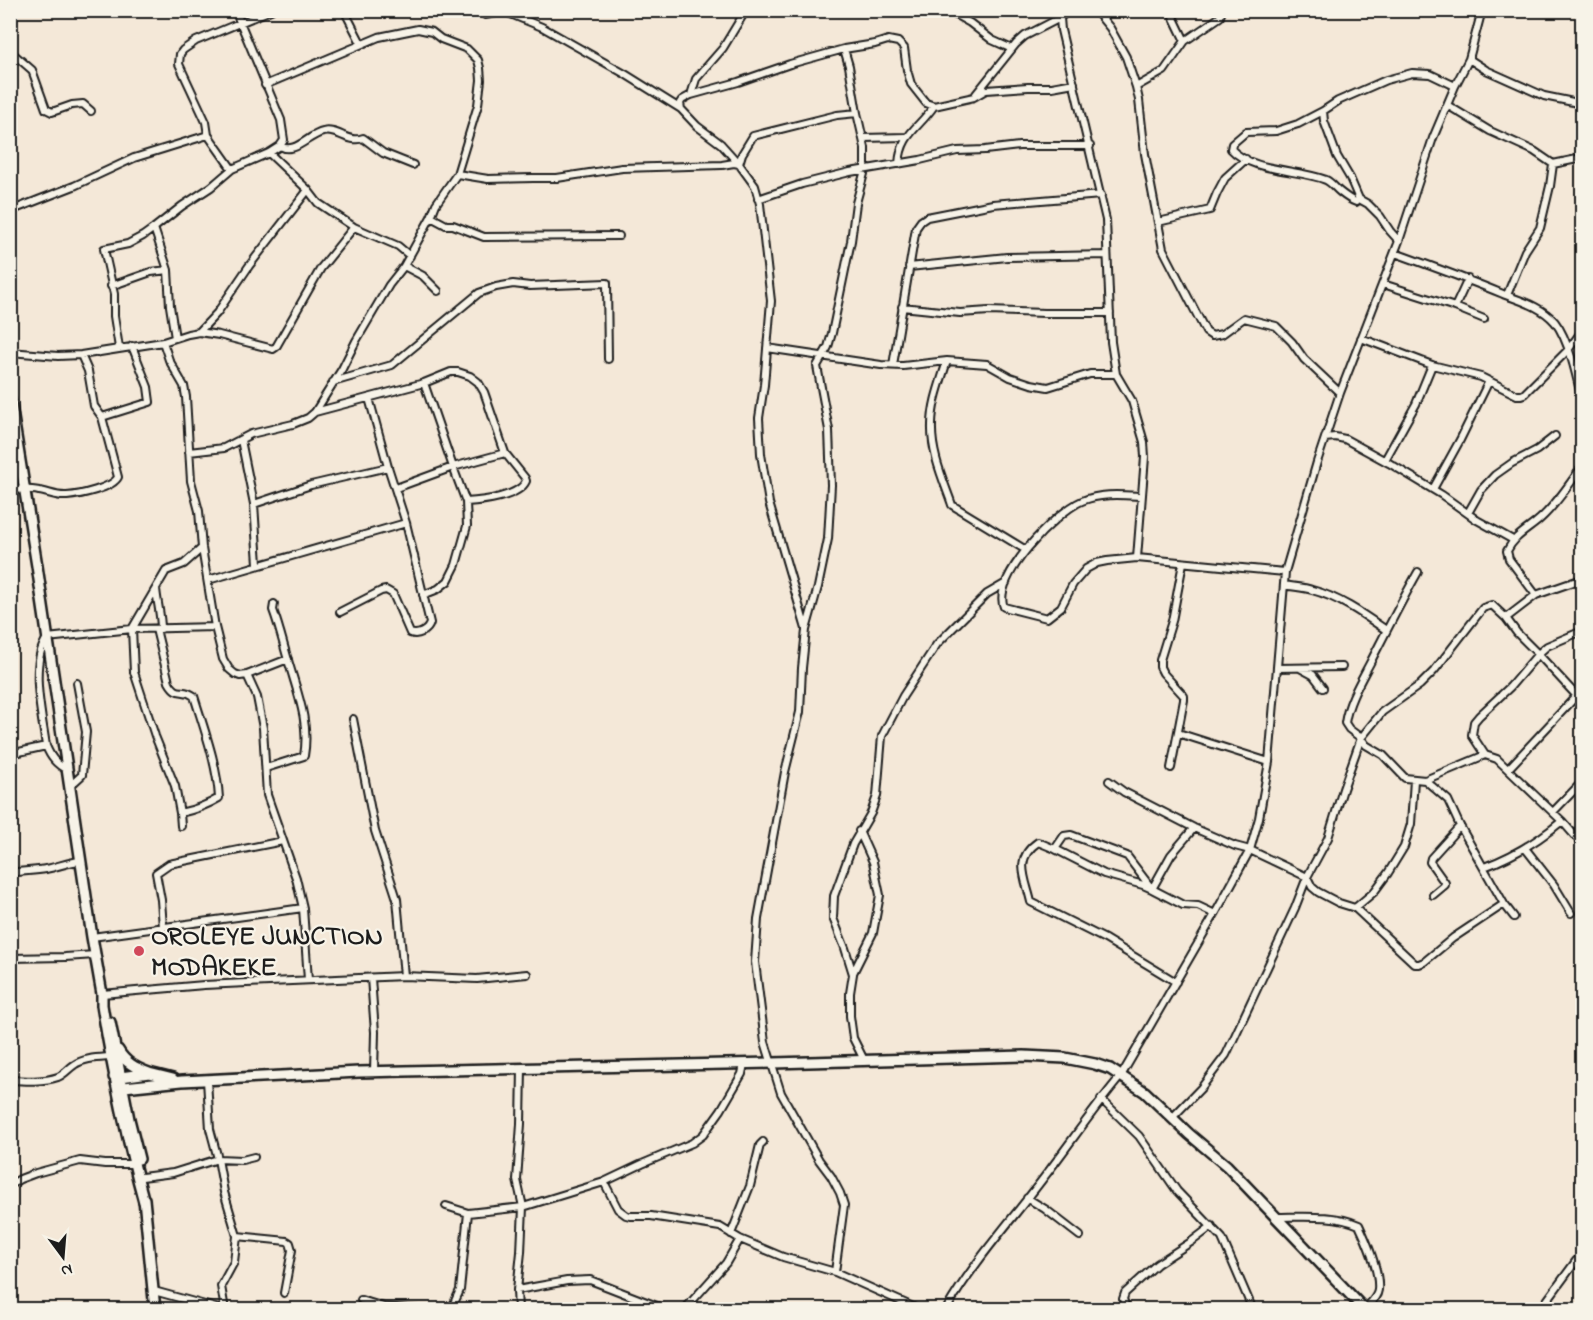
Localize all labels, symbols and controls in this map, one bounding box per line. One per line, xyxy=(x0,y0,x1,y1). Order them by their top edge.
place label: OROLEYE JUNCTION MODAKEKE xyxy=(151,918,383,988)
marker: OROLEYE JUNCTION MODAKEKE xyxy=(132,944,146,958)
north arrow xyxy=(33,1227,93,1287)
text: N xyxy=(58,1256,75,1283)

